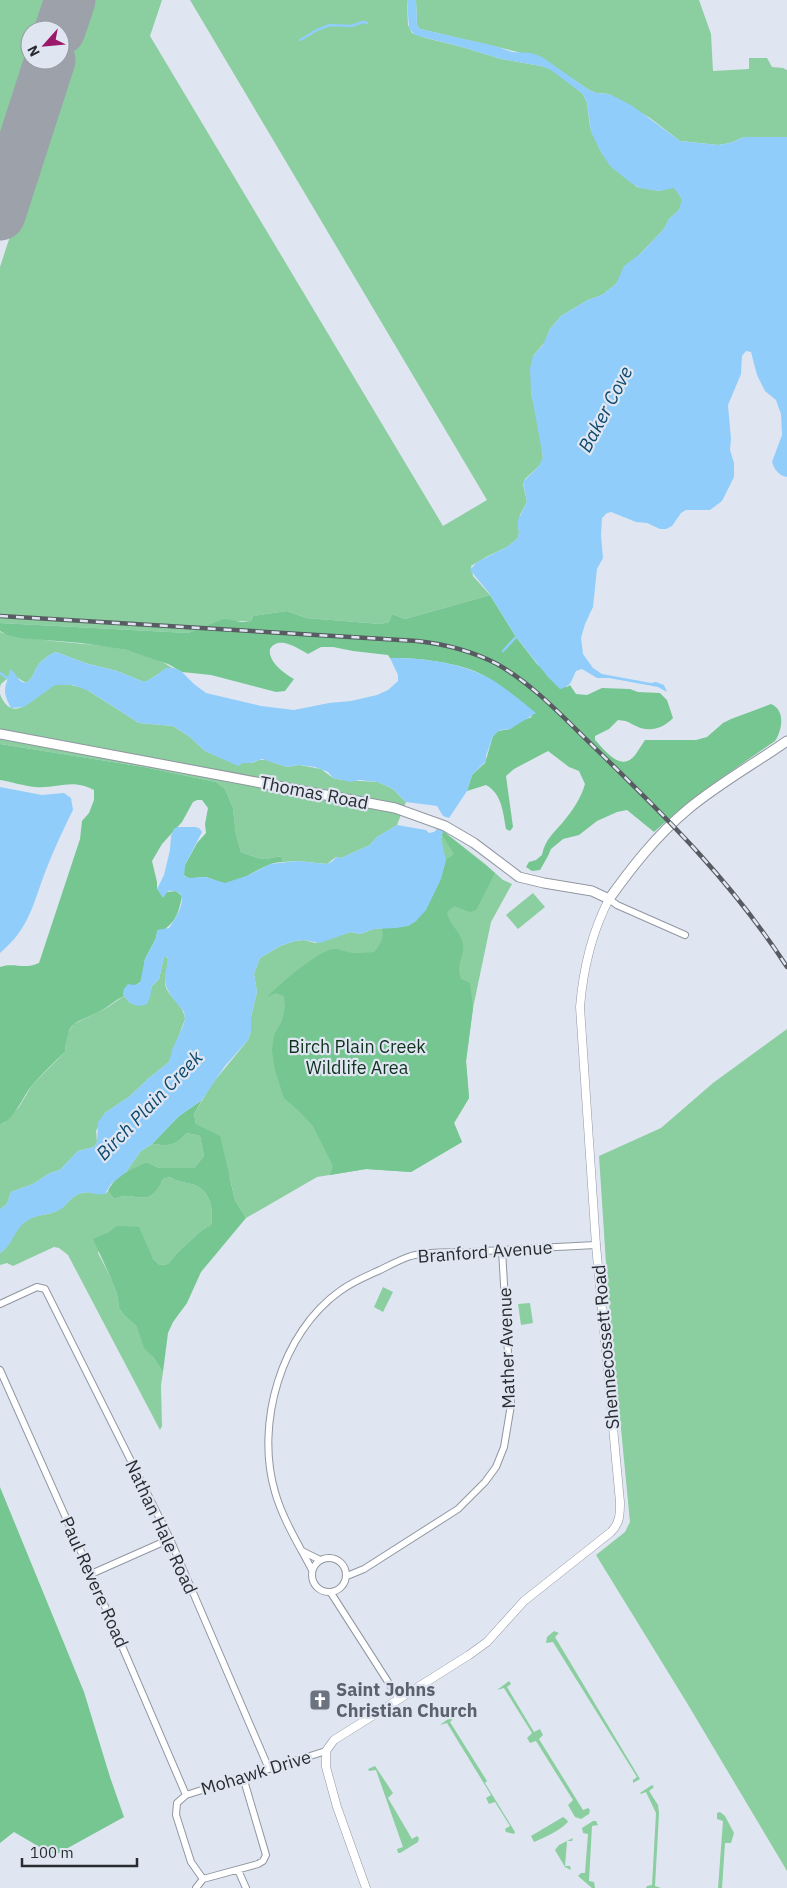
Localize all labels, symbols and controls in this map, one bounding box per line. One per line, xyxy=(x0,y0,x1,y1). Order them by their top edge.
north arrow xyxy=(20,20,70,70)
text: N xyxy=(23,42,44,60)
water label: Baker Cove xyxy=(572,362,638,456)
street label: Thomas Road xyxy=(258,771,370,814)
park label: Birch Plain Creek Wildlife Area xyxy=(288,1035,426,1079)
water label: Birch Plain Creek xyxy=(91,1044,208,1165)
street label: Branford Avenue xyxy=(417,1235,553,1268)
street label: Shennecossett Road xyxy=(587,1264,624,1430)
street label: Mather Avenue xyxy=(493,1287,520,1409)
street label: Nathan Hale Road xyxy=(120,1456,203,1598)
street label: Paul Revere Road xyxy=(55,1513,134,1651)
place label: Saint Johns Christian Church xyxy=(336,1678,477,1722)
church icon: Saint Johns Christian Church xyxy=(308,1688,332,1712)
street label: Mohawk Drive xyxy=(198,1745,314,1800)
scale bar xyxy=(22,1836,138,1868)
text: 100 m xyxy=(30,1843,74,1862)

